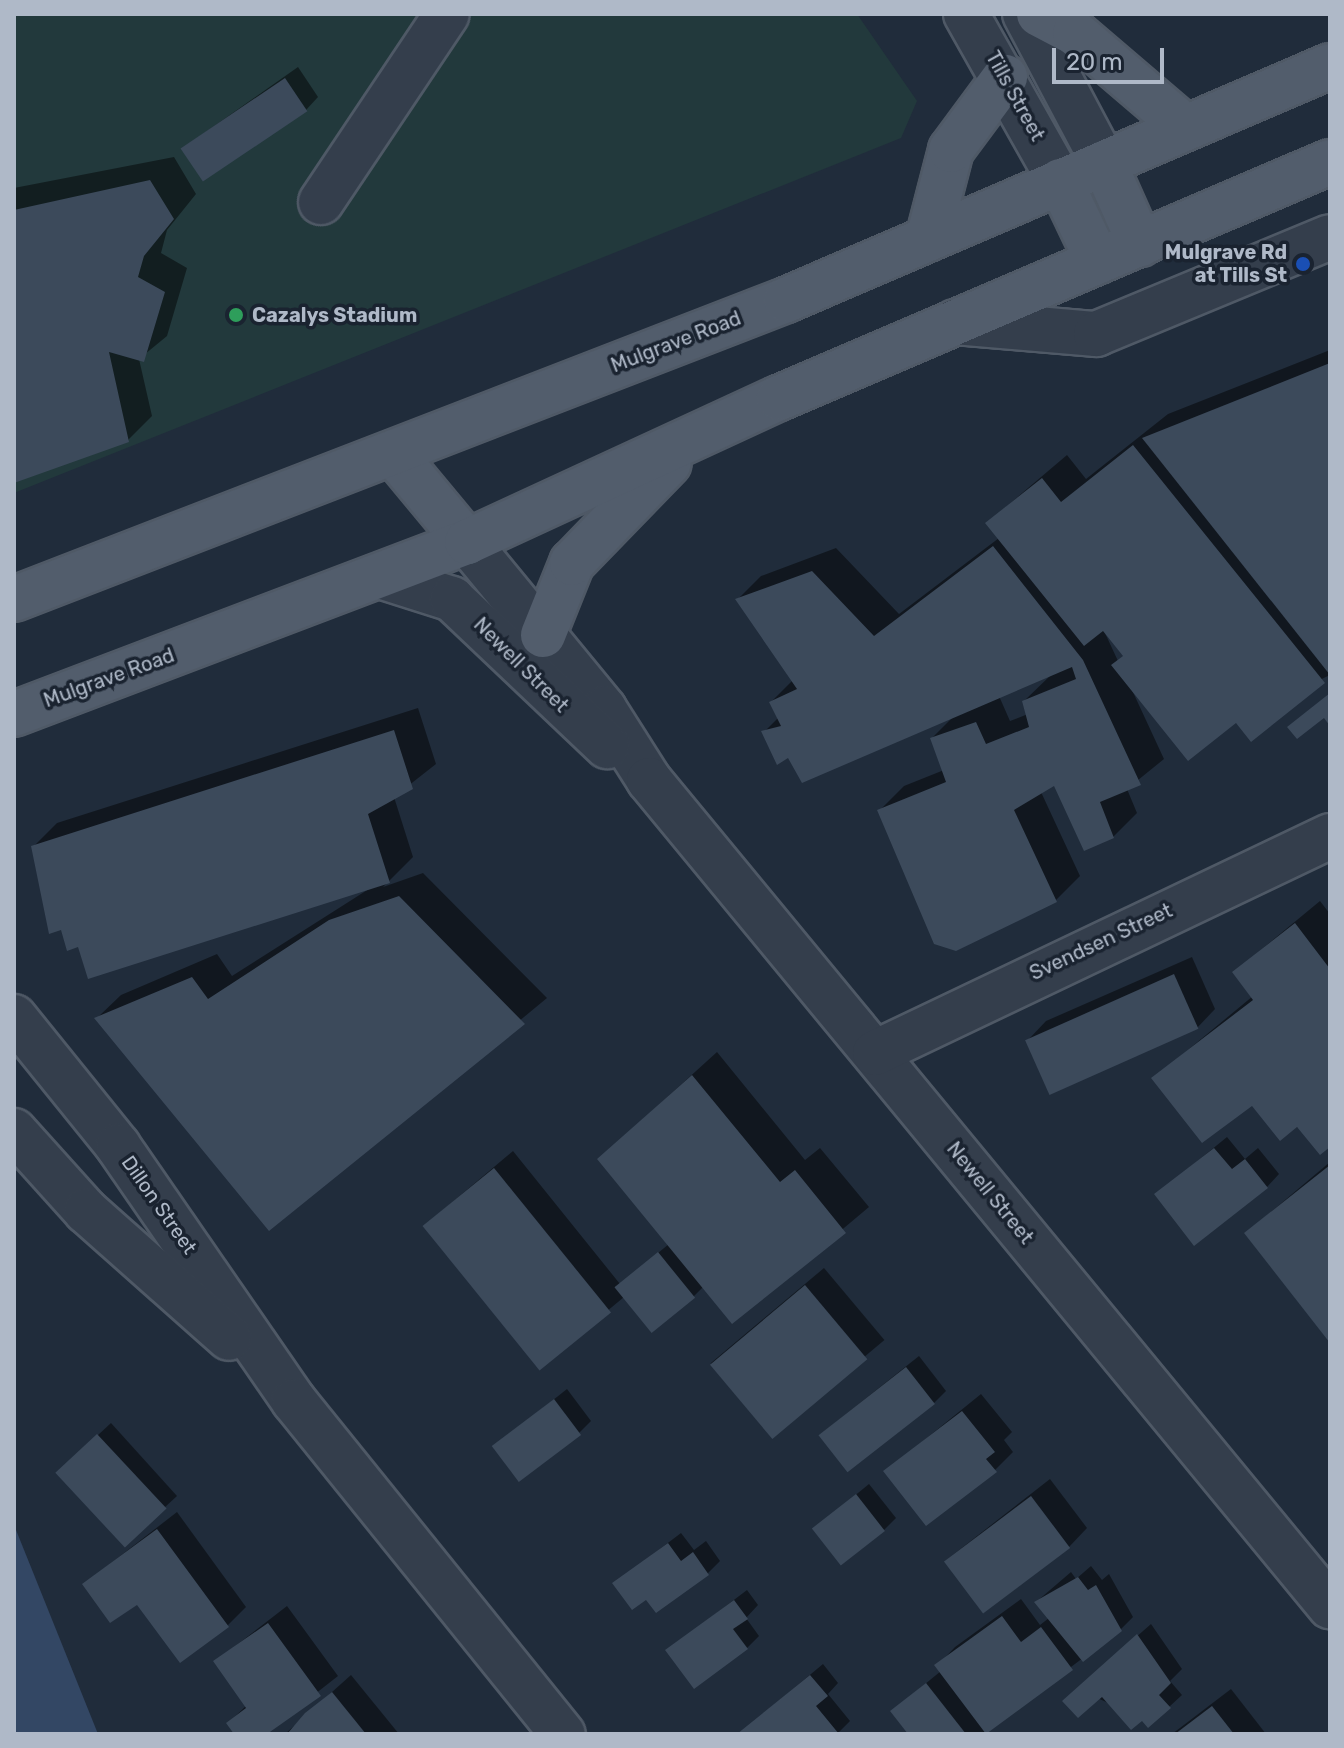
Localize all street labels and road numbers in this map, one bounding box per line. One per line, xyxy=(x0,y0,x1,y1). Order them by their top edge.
street label: Tills Street xyxy=(981,47,1049,145)
street label: Mulgrave Road xyxy=(608,306,744,378)
street label: Newell Street xyxy=(469,613,573,717)
street label: Mulgrave Road xyxy=(40,643,178,713)
street label: Svendsen Street xyxy=(1026,898,1176,986)
street label: Newell Street xyxy=(942,1137,1038,1249)
street label: Dillon Street xyxy=(116,1151,202,1259)

